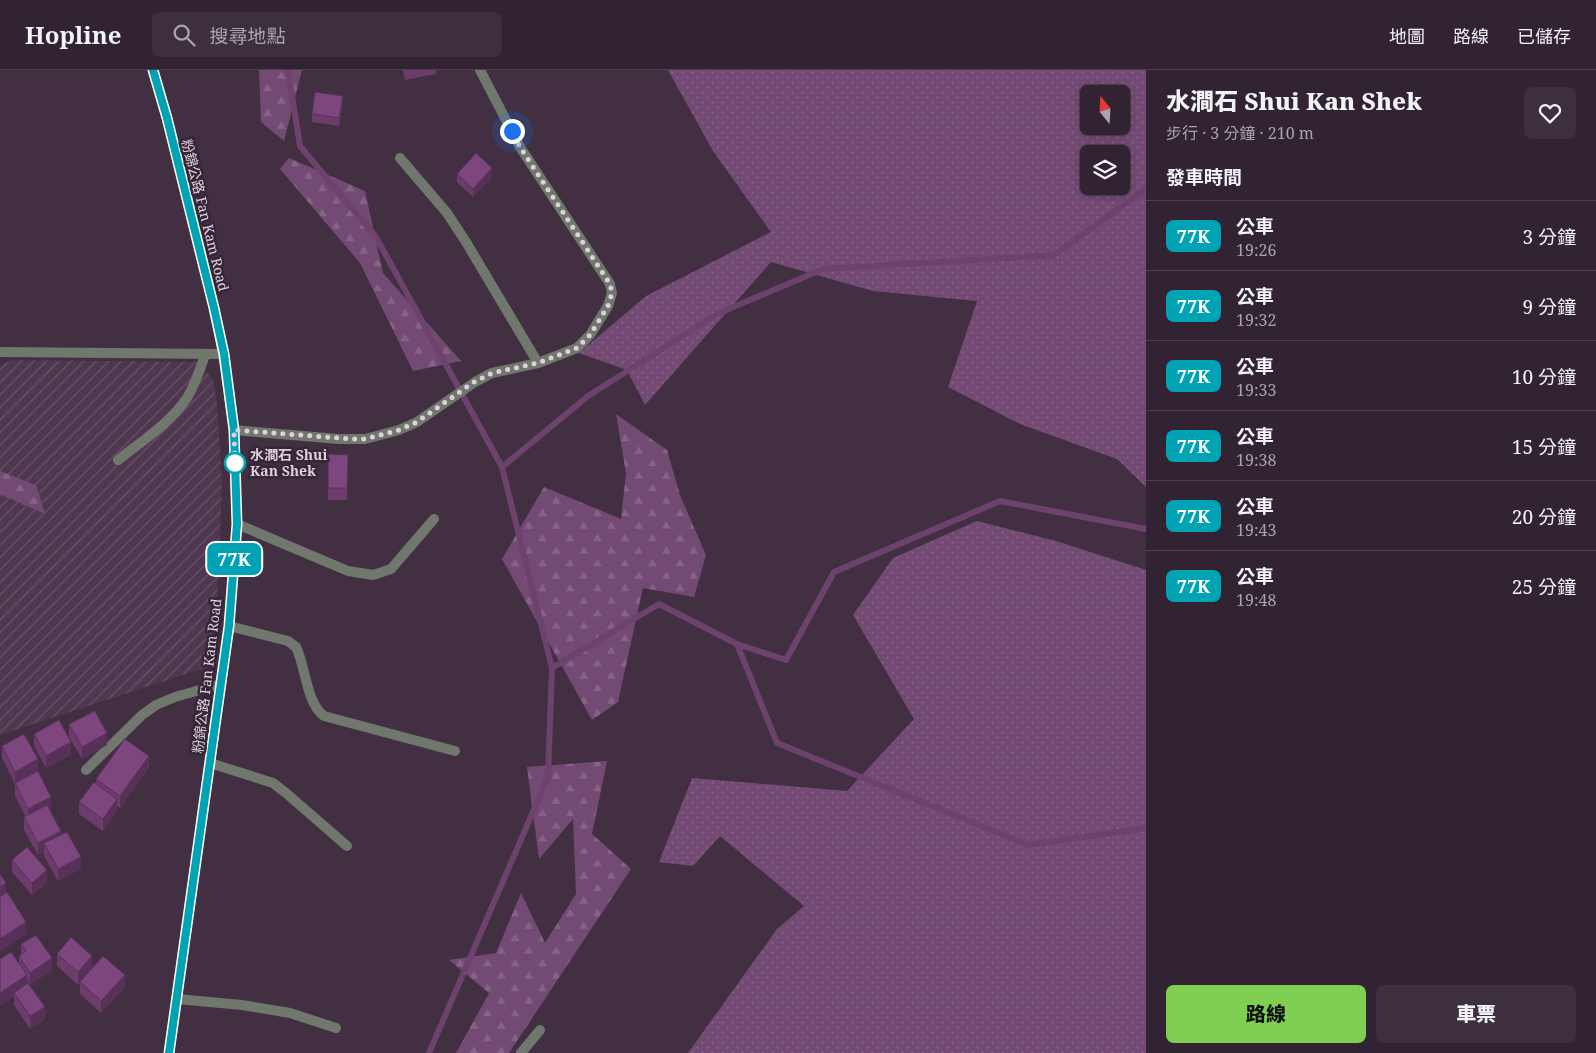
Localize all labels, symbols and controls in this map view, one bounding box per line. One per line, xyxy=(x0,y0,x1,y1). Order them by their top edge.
search box xyxy=(152,12,502,57)
text: Hopline xyxy=(25,18,122,51)
icon: search xyxy=(170,21,198,49)
text: 搜尋地點 xyxy=(210,23,286,49)
text: 地圖 xyxy=(1389,24,1425,48)
text: 路線 xyxy=(1453,24,1489,48)
text: 已儲存 xyxy=(1517,24,1571,48)
text: 水澗石 Shui Kan Shek xyxy=(1166,84,1422,117)
north arrow xyxy=(1080,85,1130,135)
map controls xyxy=(1080,85,1130,195)
button: heart xyxy=(1524,87,1576,139)
your location xyxy=(500,119,525,144)
text: 步行 · 3 分鐘 · 210 m xyxy=(1166,122,1314,144)
street label: 粉錦公路 Fan Kam Road xyxy=(177,137,234,293)
button: layers xyxy=(1080,145,1130,195)
text: 發車時間 xyxy=(1166,164,1242,190)
text: 公車 xyxy=(1236,213,1274,239)
text: 77K xyxy=(1177,224,1210,248)
text: 3 分鐘 xyxy=(1522,224,1576,250)
text: 19:26 xyxy=(1236,239,1276,261)
text: 公車 xyxy=(1236,283,1274,309)
text: 77K xyxy=(1177,294,1210,318)
text: 9 分鐘 xyxy=(1522,294,1576,320)
text: 19:32 xyxy=(1236,309,1276,331)
text: 公車 xyxy=(1236,353,1274,379)
text: 77K xyxy=(1177,364,1210,388)
text: 10 分鐘 xyxy=(1512,364,1576,390)
text: 19:33 xyxy=(1236,379,1276,401)
text: 公車 xyxy=(1236,423,1274,449)
text: 77K xyxy=(1177,434,1210,458)
text: 15 分鐘 xyxy=(1512,434,1576,460)
place label: 水澗石 Shui Kan Shek xyxy=(250,445,327,480)
text: 19:38 xyxy=(1236,449,1276,471)
marker: 水澗石 Shui Kan Shek xyxy=(224,452,246,474)
text: 公車 xyxy=(1236,493,1274,519)
text: 77K xyxy=(1177,504,1210,528)
text: 20 分鐘 xyxy=(1512,504,1576,530)
text: 19:43 xyxy=(1236,519,1276,541)
line badge: 77K xyxy=(205,543,263,575)
text: 77K xyxy=(217,547,251,571)
text: 公車 xyxy=(1236,563,1274,589)
text: 77K xyxy=(1177,574,1210,598)
text: 25 分鐘 xyxy=(1512,574,1576,600)
text: 19:48 xyxy=(1236,589,1276,611)
street label: 粉錦公路 Fan Kam Road xyxy=(188,597,225,755)
button: 路線 xyxy=(1166,985,1366,1043)
button: 車票 xyxy=(1376,985,1576,1043)

